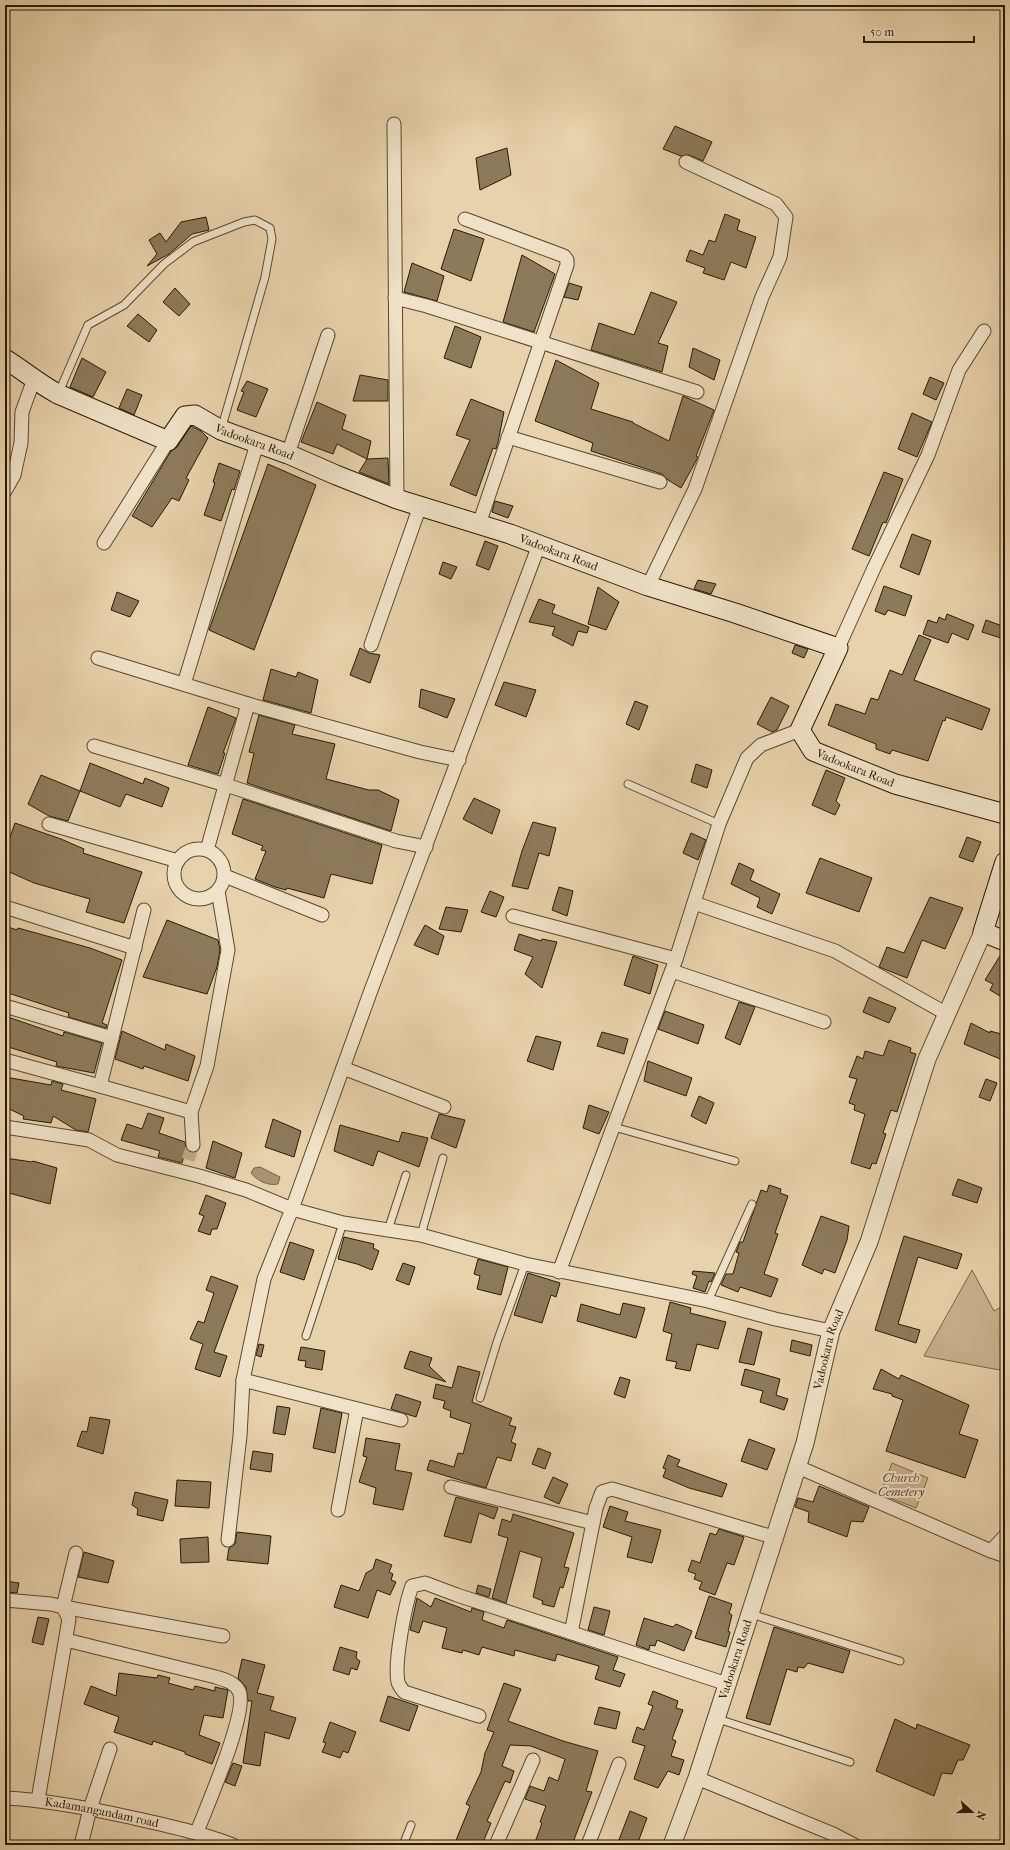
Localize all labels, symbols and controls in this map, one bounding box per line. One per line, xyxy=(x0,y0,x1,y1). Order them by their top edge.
scale bar xyxy=(864,18,974,44)
text: 50 m xyxy=(870,25,894,39)
street label: Vadookara Road xyxy=(211,420,297,463)
street label: Vadookara Road xyxy=(517,531,600,574)
street label: Vadookara Road xyxy=(813,746,897,790)
street label: Vadookara Road xyxy=(810,1307,847,1392)
park label: Church Cemetery xyxy=(878,1471,925,1499)
street label: Vadookara Road xyxy=(715,1617,755,1702)
north arrow xyxy=(952,1792,992,1832)
street label: Kadamangandam road xyxy=(44,1795,161,1831)
text: N xyxy=(973,1809,988,1822)

